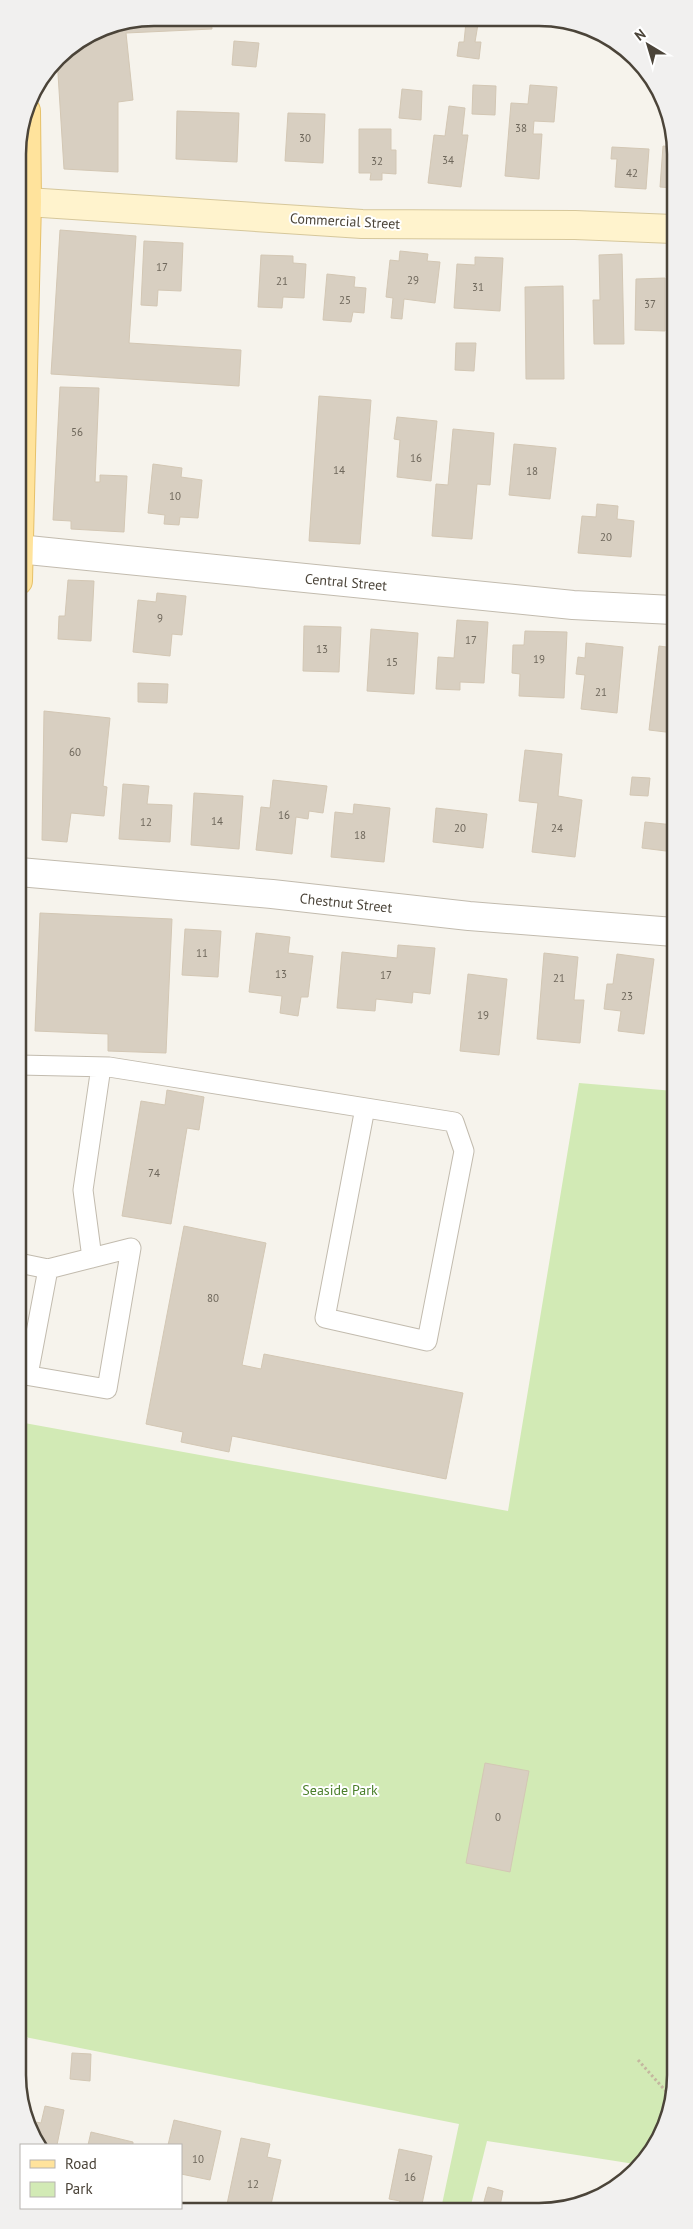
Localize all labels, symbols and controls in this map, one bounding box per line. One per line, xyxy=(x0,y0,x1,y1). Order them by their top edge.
north arrow xyxy=(623,20,673,70)
text: N xyxy=(631,25,649,45)
house number: 38 xyxy=(515,121,527,135)
house number: 30 xyxy=(299,131,311,145)
house number: 34 xyxy=(442,153,454,167)
house number: 32 xyxy=(371,154,383,168)
house number: 42 xyxy=(626,166,638,180)
street label: Commercial Street xyxy=(289,209,401,233)
house number: 17 xyxy=(156,260,168,274)
house number: 29 xyxy=(407,273,419,287)
house number: 21 xyxy=(276,274,288,288)
house number: 31 xyxy=(472,280,484,294)
house number: 25 xyxy=(339,293,351,307)
house number: 37 xyxy=(644,297,656,311)
house number: 56 xyxy=(71,425,83,439)
house number: 16 xyxy=(410,451,422,465)
house number: 14 xyxy=(333,463,345,477)
house number: 18 xyxy=(526,464,538,478)
house number: 10 xyxy=(169,489,181,503)
house number: 20 xyxy=(600,530,612,544)
street label: Central Street xyxy=(304,569,388,595)
house number: 9 xyxy=(157,611,163,625)
house number: 17 xyxy=(465,633,477,647)
house number: 13 xyxy=(316,642,328,656)
house number: 19 xyxy=(533,652,545,666)
house number: 15 xyxy=(386,655,398,669)
house number: 21 xyxy=(595,685,607,699)
house number: 60 xyxy=(69,745,81,759)
house number: 16 xyxy=(278,808,290,822)
house number: 14 xyxy=(211,814,223,828)
house number: 12 xyxy=(140,815,152,829)
house number: 20 xyxy=(454,821,466,835)
house number: 24 xyxy=(551,821,563,835)
house number: 18 xyxy=(354,828,366,842)
street label: Chestnut Street xyxy=(299,889,393,917)
house number: 11 xyxy=(196,946,208,960)
house number: 13 xyxy=(275,967,287,981)
house number: 17 xyxy=(380,968,392,982)
house number: 21 xyxy=(553,971,565,985)
house number: 23 xyxy=(621,989,633,1003)
house number: 19 xyxy=(477,1008,489,1022)
house number: 74 xyxy=(148,1166,160,1180)
house number: 80 xyxy=(207,1291,219,1305)
park label: Seaside Park xyxy=(302,1781,378,1799)
house number: 0 xyxy=(495,1810,501,1824)
legend xyxy=(20,2144,182,2209)
house number: 10 xyxy=(192,2152,204,2166)
text: Road xyxy=(65,2154,97,2173)
house number: 16 xyxy=(404,2170,416,2184)
house number: 12 xyxy=(247,2177,259,2191)
text: Park xyxy=(65,2179,93,2198)

